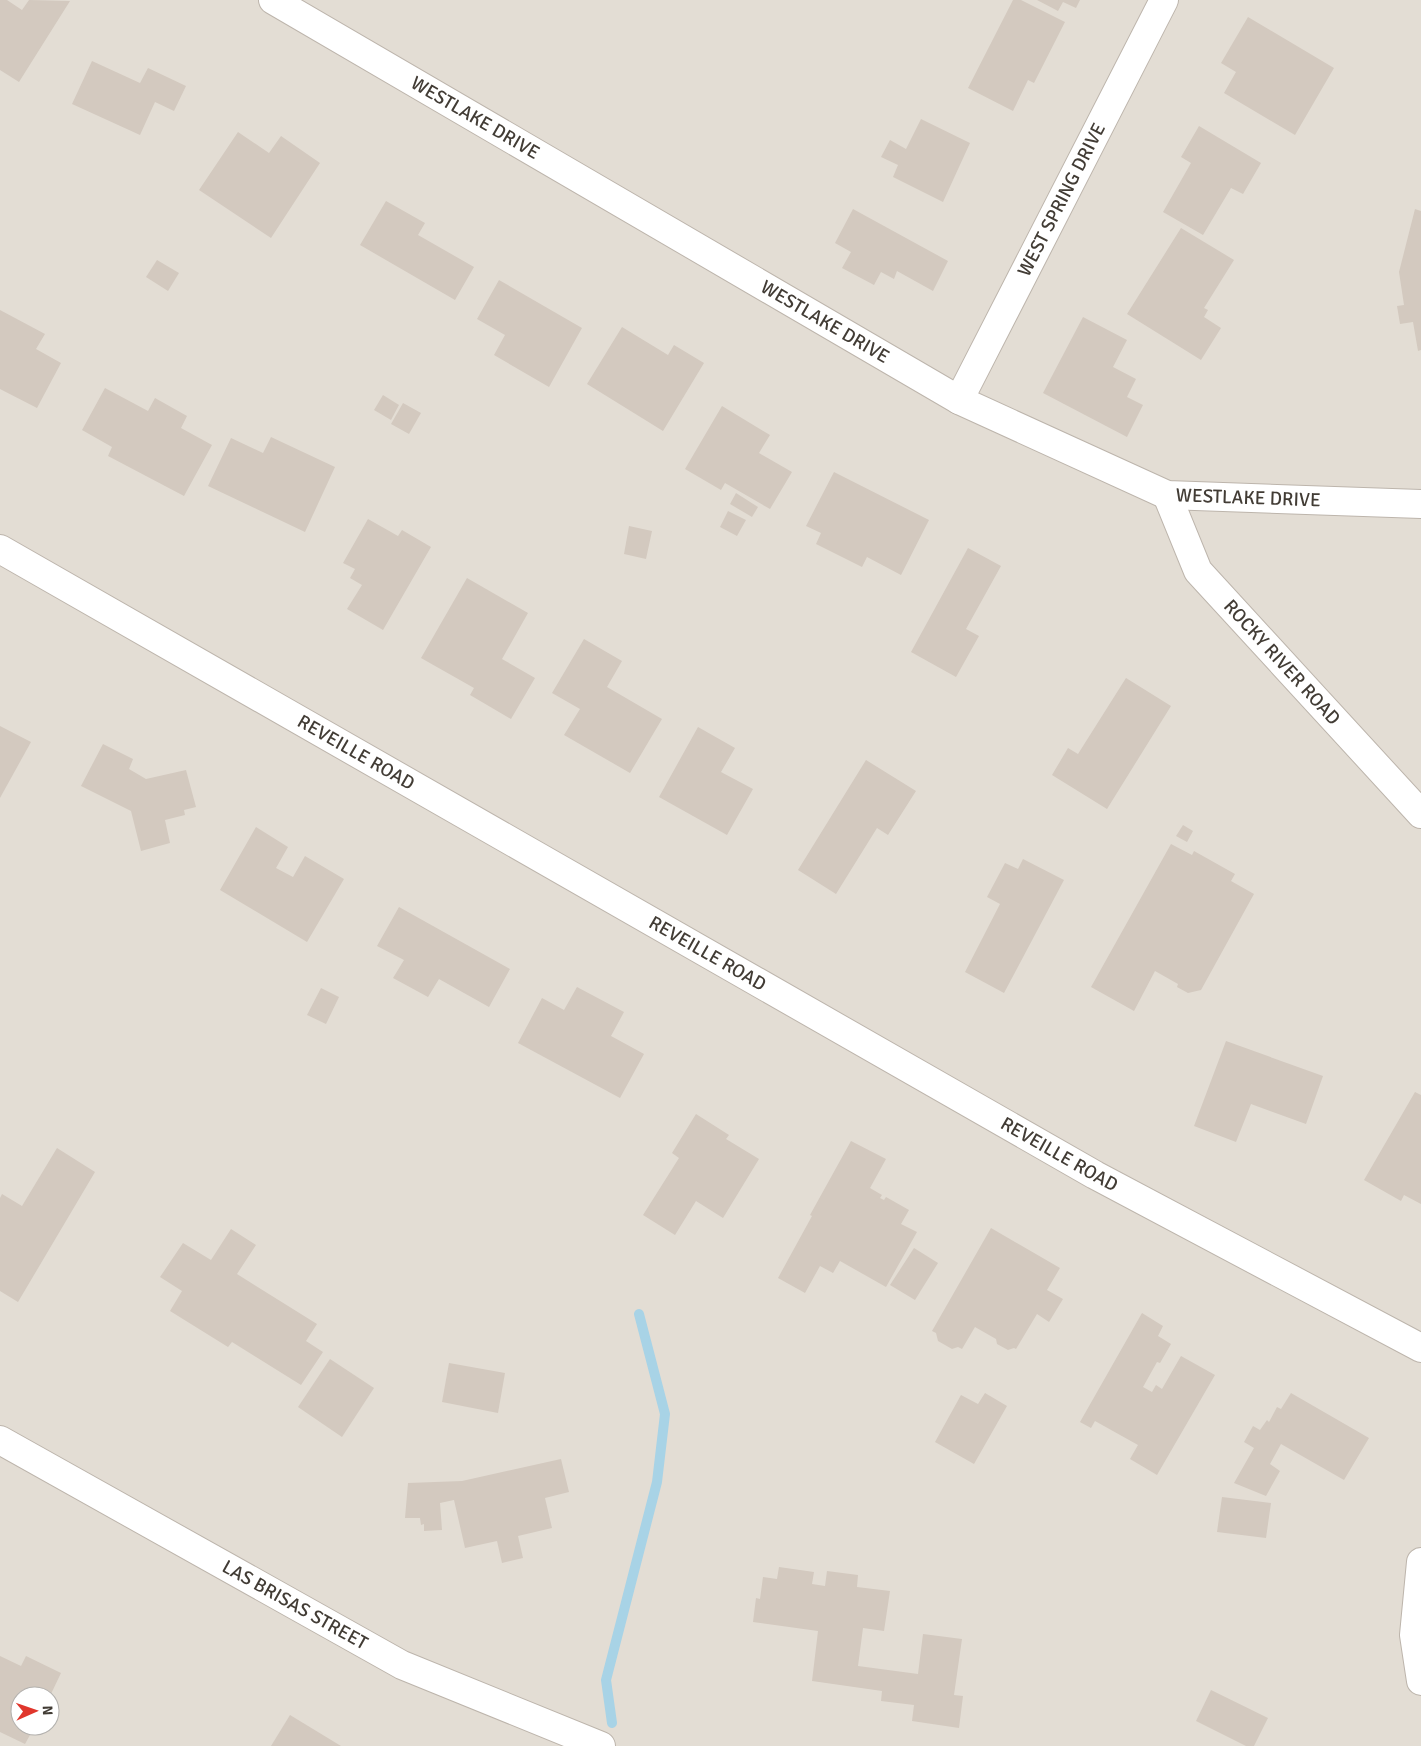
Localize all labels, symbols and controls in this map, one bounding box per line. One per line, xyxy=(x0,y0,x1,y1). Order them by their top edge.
street label: WESTLAKE DRIVE xyxy=(406,71,544,165)
street label: WEST SPRING DRIVE xyxy=(1012,119,1111,281)
street label: WESTLAKE DRIVE xyxy=(756,275,894,369)
street label: WESTLAKE DRIVE xyxy=(1175,483,1321,512)
street label: ROCKY RIVER ROAD xyxy=(1218,595,1345,730)
street label: REVEILLE ROAD xyxy=(293,710,419,795)
street label: REVEILLE ROAD xyxy=(645,911,770,996)
street label: REVEILLE ROAD xyxy=(996,1112,1122,1197)
street label: LAS BRISAS STREET xyxy=(218,1555,373,1656)
north arrow xyxy=(10,1686,60,1736)
text: N xyxy=(39,1705,56,1716)

